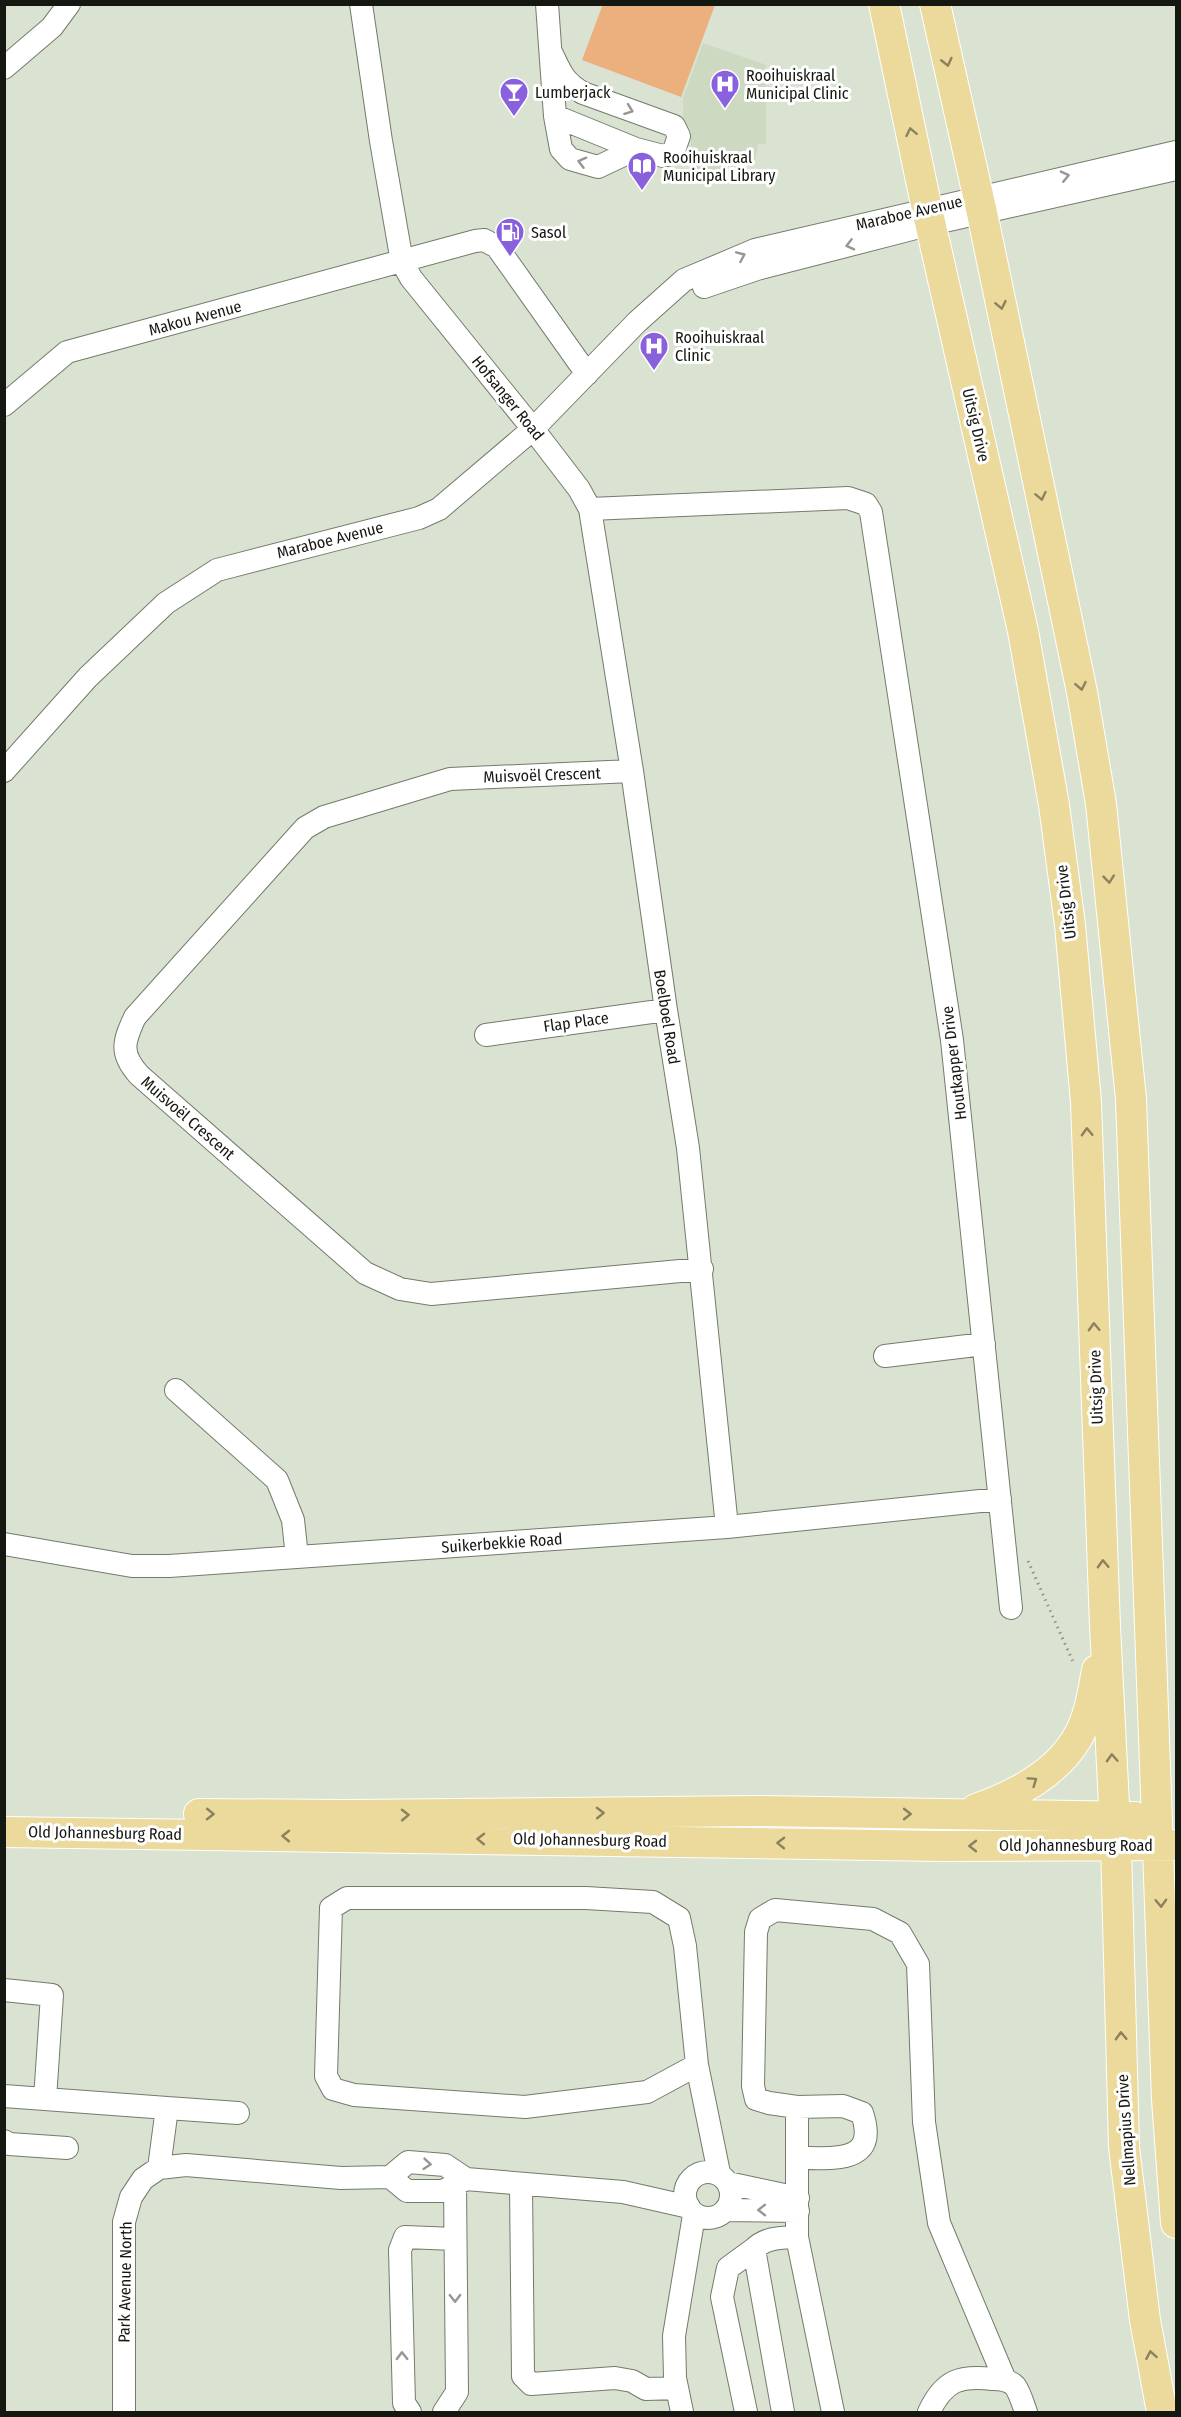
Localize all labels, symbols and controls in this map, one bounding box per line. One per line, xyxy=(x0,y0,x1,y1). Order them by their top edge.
one-way arrow xyxy=(940,56,953,66)
place label: Rooihuiskraal Municipal Clinic xyxy=(746,66,849,103)
hospital icon: Rooihuiskraal Municipal Clinic xyxy=(709,68,741,110)
bar icon: Lumberjack xyxy=(498,76,530,118)
place label: Lumberjack xyxy=(535,83,611,102)
one-way arrow xyxy=(623,103,634,115)
one-way arrow xyxy=(905,127,918,137)
place label: Rooihuiskraal Municipal Library xyxy=(663,148,776,185)
library icon: Rooihuiskraal Municipal Library xyxy=(626,150,658,192)
one-way arrow xyxy=(577,157,587,170)
one-way arrow xyxy=(1060,171,1070,184)
street label: Maraboe Avenue xyxy=(854,191,964,234)
fuel station icon: Sasol xyxy=(494,216,526,258)
place label: Sasol xyxy=(531,223,566,242)
one-way arrow xyxy=(845,238,855,251)
one-way arrow xyxy=(735,251,746,263)
street label: Makou Avenue xyxy=(147,296,244,339)
one-way arrow xyxy=(994,299,1007,309)
place label: Rooihuiskraal Clinic xyxy=(675,328,764,365)
hospital icon: Rooihuiskraal Clinic xyxy=(638,330,670,372)
street label: Hofsanger Road xyxy=(468,352,548,444)
street label: Uitsig Drive xyxy=(958,386,994,464)
one-way arrow xyxy=(1034,490,1047,500)
street label: Maraboe Avenue xyxy=(275,518,385,562)
one-way arrow xyxy=(1074,681,1087,691)
street label: Muisvoël Crescent xyxy=(483,763,602,787)
street label: Uitsig Drive xyxy=(1052,864,1080,940)
one-way arrow xyxy=(1102,875,1114,884)
street label: Boelboel Road xyxy=(650,968,684,1066)
street label: Houtkapper Drive xyxy=(938,1005,970,1121)
street label: Flap Place xyxy=(542,1008,610,1036)
street label: Muisvoël Crescent xyxy=(137,1072,239,1164)
one-way arrow xyxy=(1080,1127,1093,1136)
one-way arrow xyxy=(1088,1322,1100,1331)
street label: Uitsig Drive xyxy=(1085,1349,1107,1425)
street label: Suikerbekkie Road xyxy=(441,1529,563,1557)
one-way arrow xyxy=(1096,1559,1109,1568)
one-way arrow xyxy=(1105,1754,1118,1763)
one-way arrow xyxy=(1027,1777,1038,1788)
one-way arrow xyxy=(595,1807,604,1819)
one-way arrow xyxy=(205,1808,214,1820)
one-way arrow xyxy=(902,1808,911,1820)
one-way arrow xyxy=(400,1809,409,1821)
street label: Old Johannesburg Road xyxy=(28,1822,182,1844)
street label: Old Johannesburg Road xyxy=(513,1829,667,1851)
one-way arrow xyxy=(281,1830,290,1842)
one-way arrow xyxy=(476,1833,485,1845)
street label: Old Johannesburg Road xyxy=(999,1836,1153,1855)
one-way arrow xyxy=(776,1837,785,1849)
one-way arrow xyxy=(969,1839,978,1852)
one-way arrow xyxy=(1155,1898,1168,1907)
one-way arrow xyxy=(1115,2031,1128,2040)
street label: Nellmapius Drive xyxy=(1113,2074,1139,2186)
one-way arrow xyxy=(423,2157,432,2170)
one-way arrow xyxy=(758,2204,767,2216)
street label: Park Avenue North xyxy=(114,2221,136,2343)
one-way arrow xyxy=(449,2293,461,2302)
one-way arrow xyxy=(1146,2350,1158,2360)
one-way arrow xyxy=(396,2352,408,2361)

